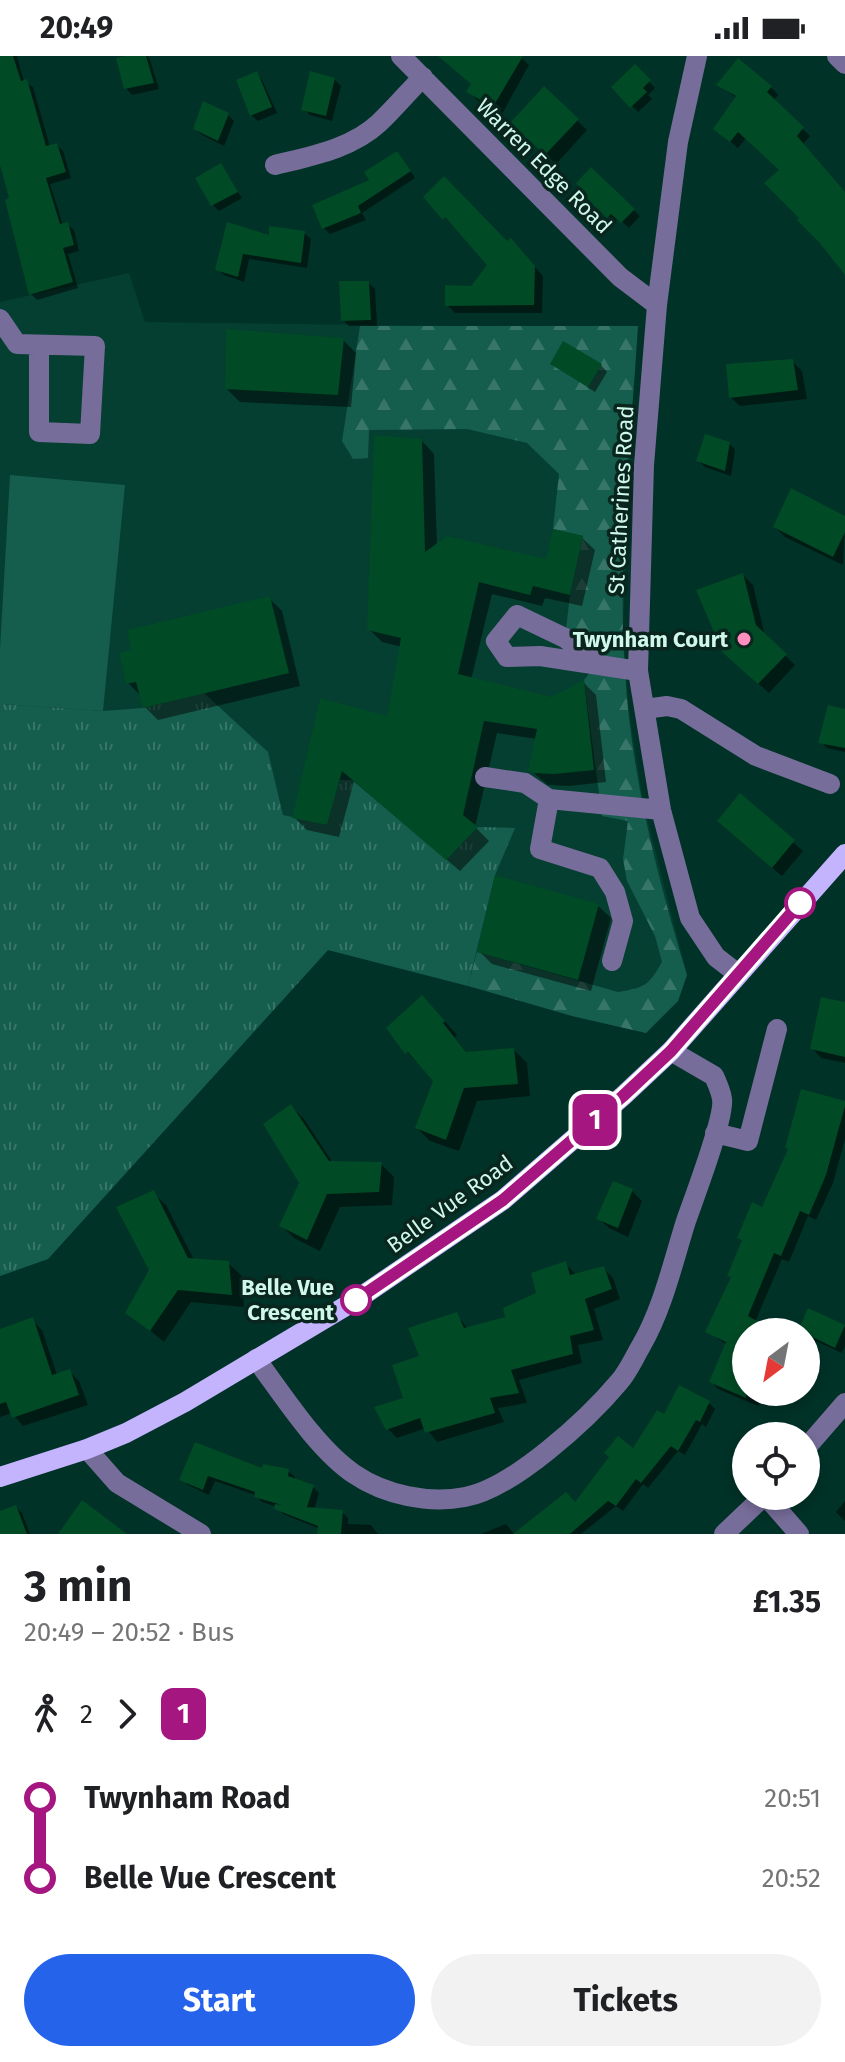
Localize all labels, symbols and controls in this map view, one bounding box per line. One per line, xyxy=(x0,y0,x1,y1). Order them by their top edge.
text: 20:49 xyxy=(40,10,113,46)
street label: Warren Edge Road xyxy=(471,93,617,239)
street label: St Catherines Road xyxy=(603,405,639,595)
place label: Twynham Court xyxy=(573,626,728,653)
marker: Twynham Court xyxy=(735,630,753,648)
unlabelled marker xyxy=(785,888,815,918)
line badge: 1 xyxy=(569,1094,621,1146)
text: 1 xyxy=(589,1103,602,1136)
street label: Belle Vue Road xyxy=(382,1149,518,1259)
place label: Belle Vue Crescent xyxy=(241,1274,335,1326)
marker: Belle Vue Crescent xyxy=(341,1285,371,1315)
north arrow xyxy=(732,1318,820,1406)
map controls xyxy=(732,1318,820,1510)
button: locate xyxy=(732,1422,820,1510)
text: 3 min xyxy=(24,1560,132,1613)
text: £1.35 xyxy=(753,1584,821,1620)
text: 20:49 – 20:52 · Bus xyxy=(24,1617,234,1648)
icon: walk xyxy=(24,1692,68,1736)
icon: forward xyxy=(105,1692,149,1736)
text: 1 xyxy=(177,1697,190,1730)
text: 2 xyxy=(80,1699,93,1730)
text: Twynham Road xyxy=(84,1780,291,1816)
text: 20:51 xyxy=(764,1783,821,1814)
text: Belle Vue Crescent xyxy=(84,1860,336,1896)
text: 20:52 xyxy=(762,1863,821,1894)
button: Start xyxy=(24,1954,415,2046)
button: Tickets xyxy=(431,1954,821,2046)

